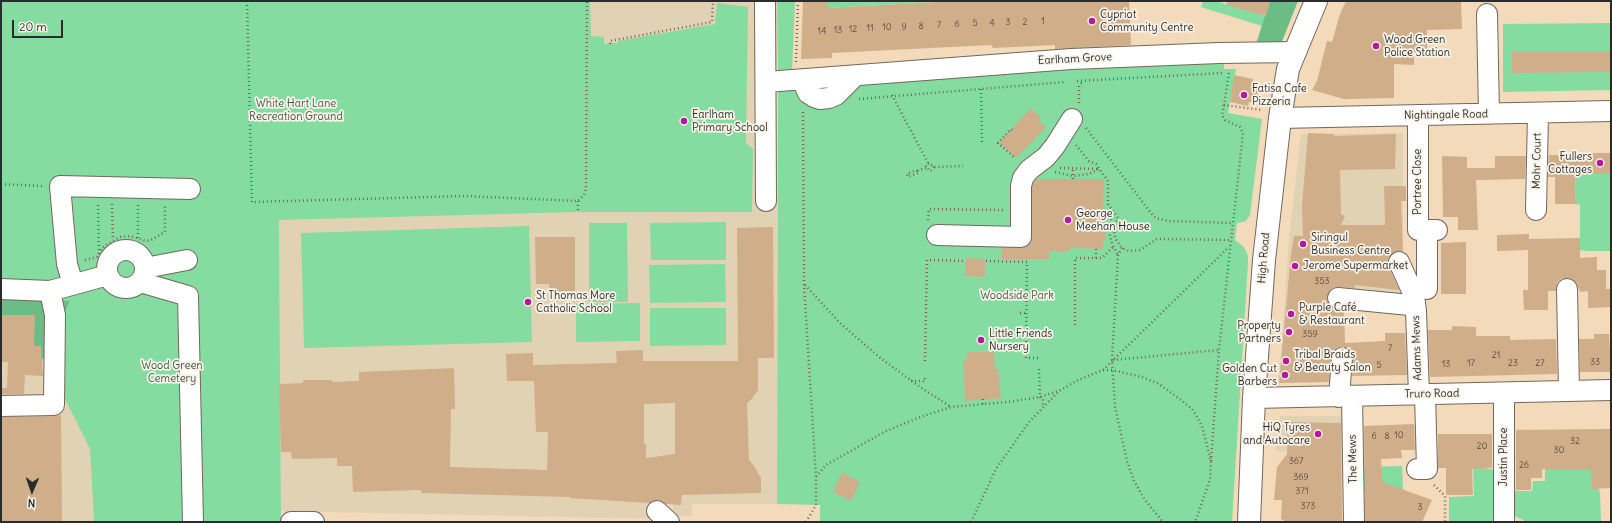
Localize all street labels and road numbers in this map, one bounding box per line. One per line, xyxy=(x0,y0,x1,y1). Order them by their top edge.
street label: Earlham Grove xyxy=(1038,50,1112,68)
street label: Nightingale Road xyxy=(1404,108,1488,122)
street label: Mohr Court xyxy=(1530,133,1544,189)
street label: Portree Close xyxy=(1411,149,1425,215)
street label: High Road xyxy=(1255,232,1273,284)
street label: Adams Mews xyxy=(1409,315,1425,381)
street label: Truro Road xyxy=(1404,387,1460,401)
street label: Justin Place xyxy=(1497,428,1511,486)
street label: The Mews xyxy=(1346,434,1360,484)

